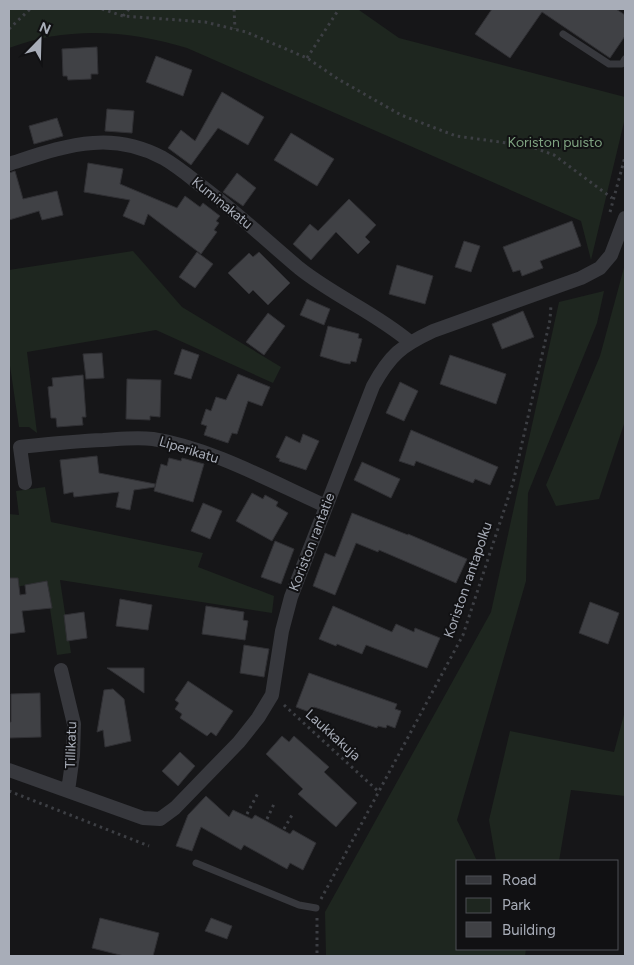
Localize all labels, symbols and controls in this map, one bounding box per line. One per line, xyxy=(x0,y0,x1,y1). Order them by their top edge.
north arrow xyxy=(15,15,65,65)
text: N xyxy=(37,19,53,38)
park label: Koriston puisto xyxy=(508,134,602,151)
street label: Kuminakatu xyxy=(188,173,256,233)
street label: Liperikatu xyxy=(157,433,221,467)
street label: Koriston rantatie xyxy=(285,490,339,594)
street label: Koriston rantapolku xyxy=(440,520,496,640)
street label: Laukkakuja xyxy=(302,706,364,764)
street label: Tillikatu xyxy=(62,721,80,769)
legend xyxy=(456,860,619,950)
text: Road xyxy=(502,871,537,889)
text: Park xyxy=(502,896,531,914)
text: Building xyxy=(502,921,556,939)

